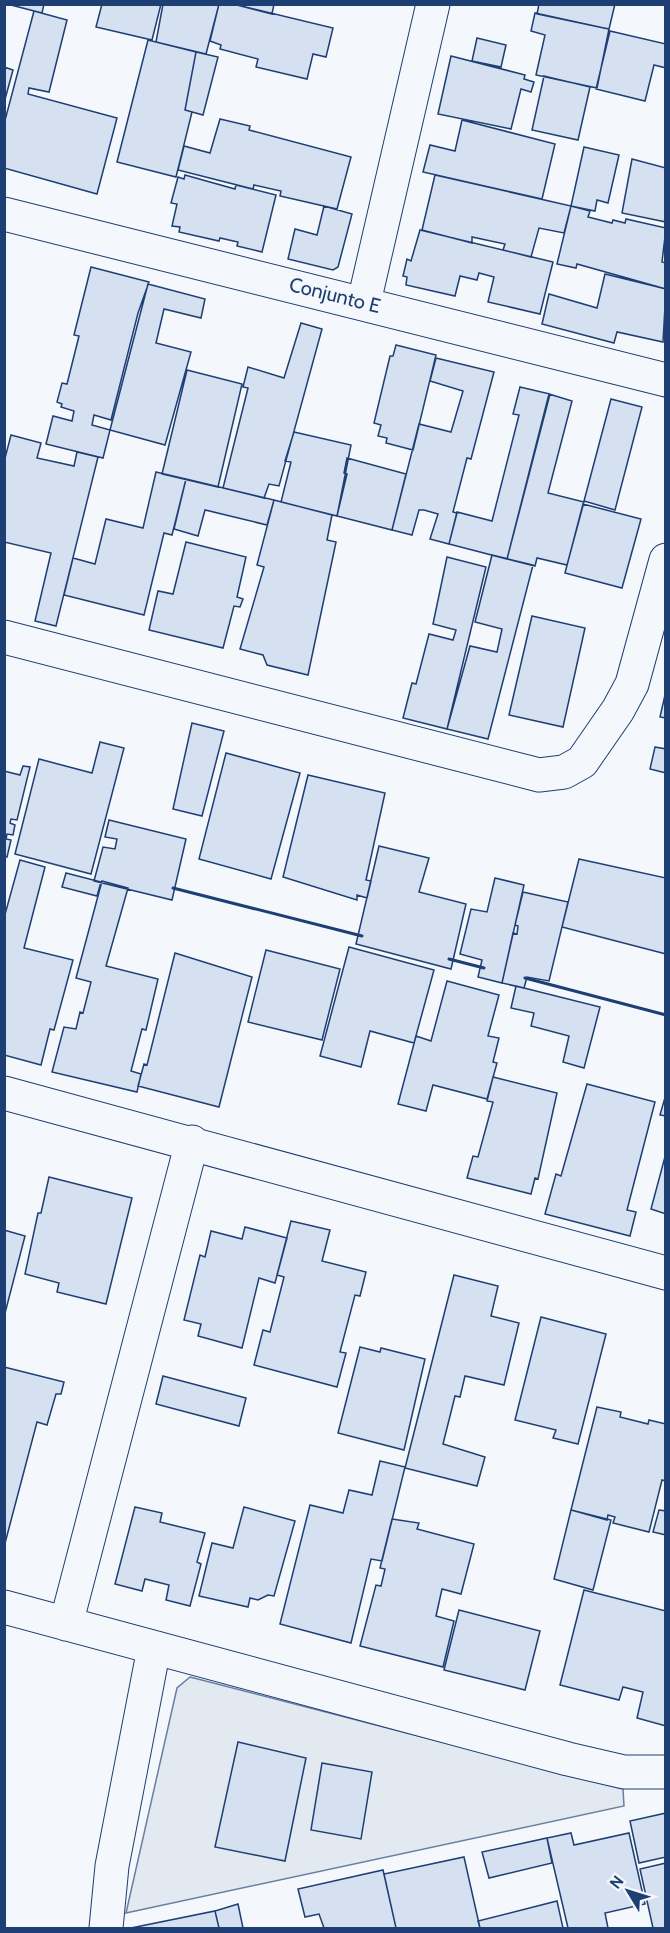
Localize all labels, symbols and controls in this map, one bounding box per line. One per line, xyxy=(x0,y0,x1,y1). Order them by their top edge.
street label: Conjunto E xyxy=(287,272,383,318)
north arrow xyxy=(598,1861,658,1921)
text: N xyxy=(606,1872,628,1892)

